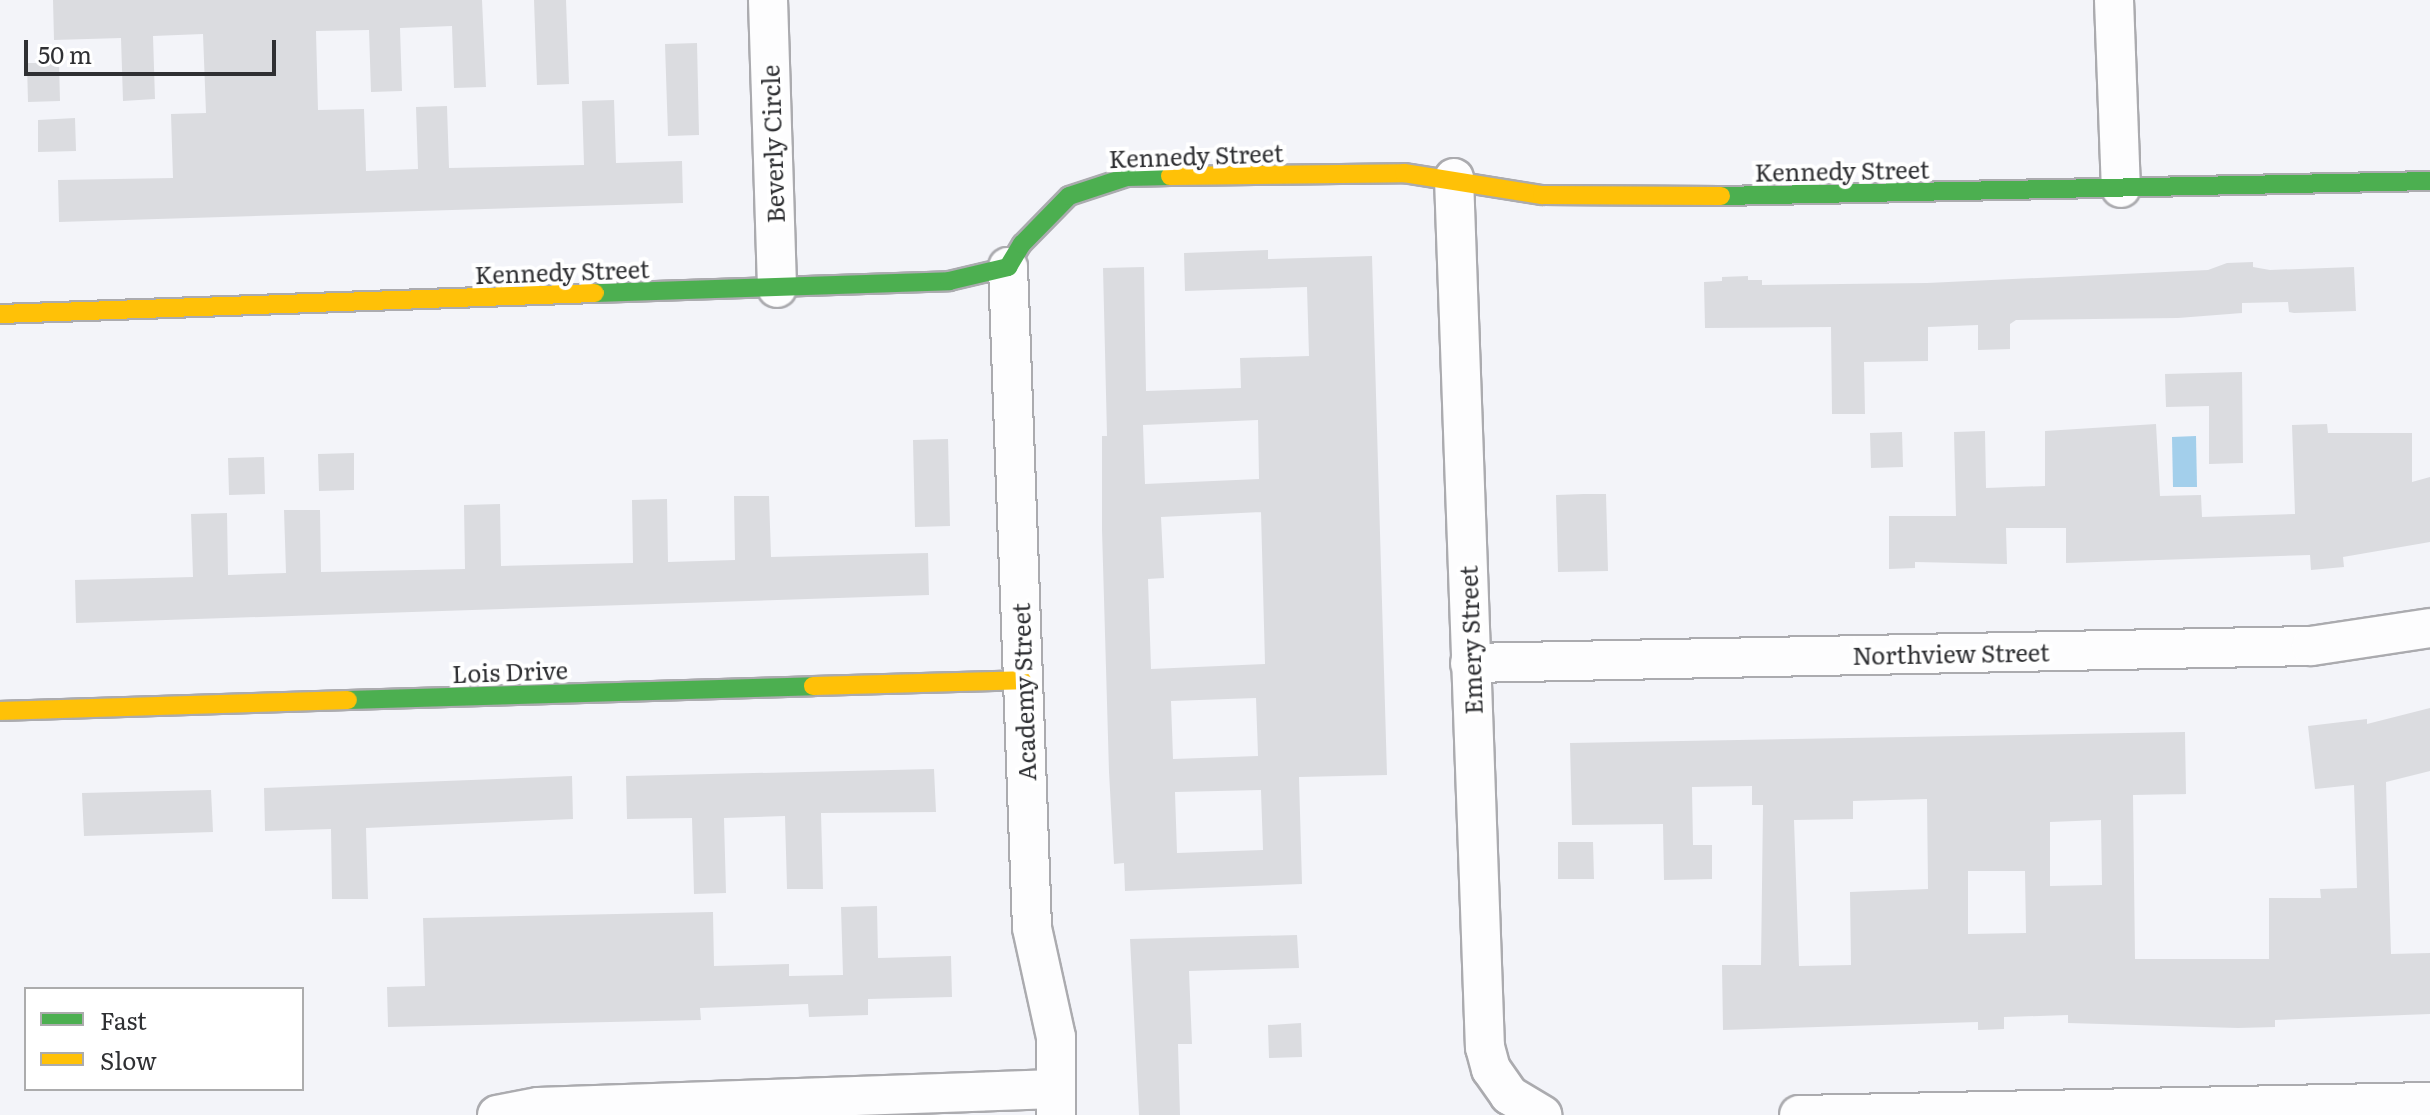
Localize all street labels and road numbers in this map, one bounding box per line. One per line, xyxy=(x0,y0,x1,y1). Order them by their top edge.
street label: Beverly Circle xyxy=(755,64,789,224)
street label: Kennedy Street xyxy=(1108,138,1284,172)
street label: Kennedy Street xyxy=(1754,154,1930,186)
street label: Kennedy Street xyxy=(474,254,650,288)
street label: Emery Street xyxy=(1453,565,1487,715)
street label: Academy Street xyxy=(1005,602,1041,782)
street label: Northview Street xyxy=(1852,637,2050,669)
street label: Lois Drive xyxy=(452,655,568,687)

